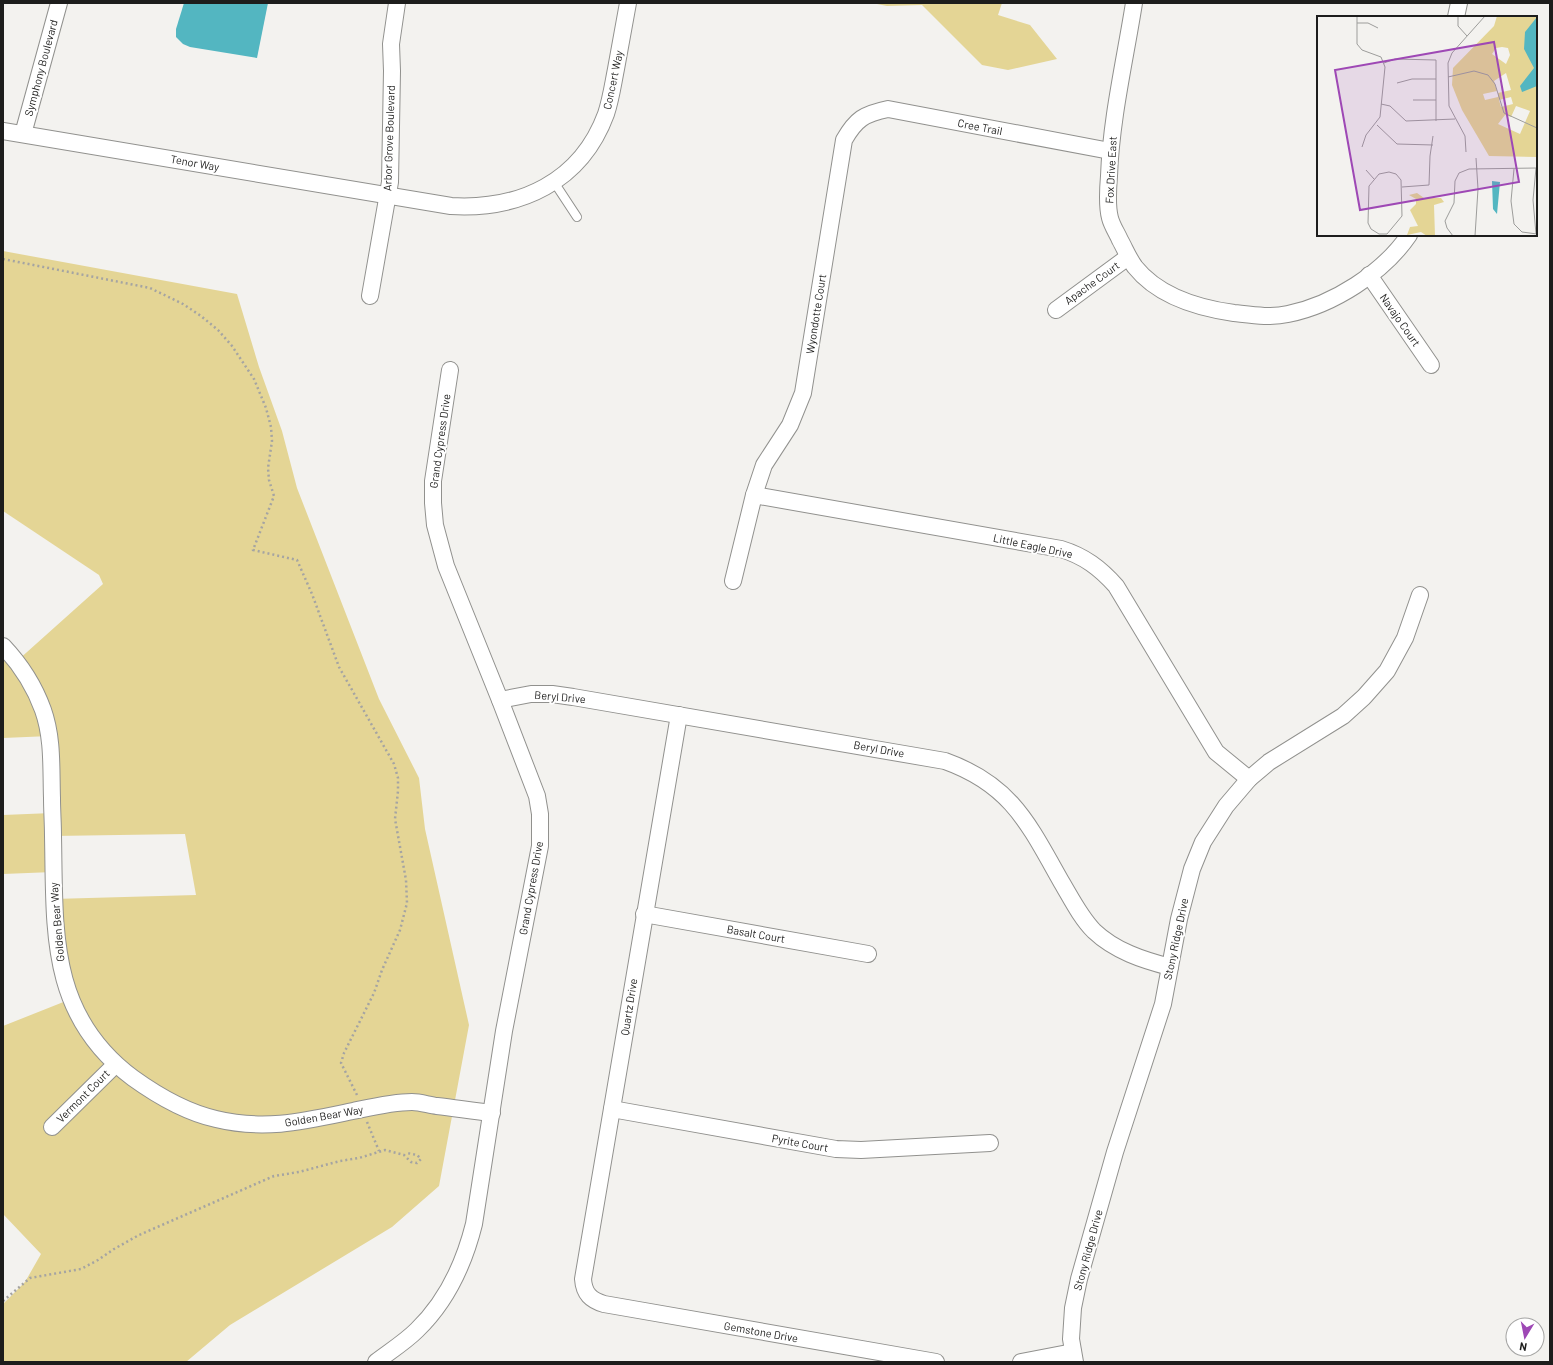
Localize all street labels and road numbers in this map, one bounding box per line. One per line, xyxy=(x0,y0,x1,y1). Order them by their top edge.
street label: Symphony Boulevard xyxy=(21,18,60,118)
street label: Concert Way xyxy=(600,49,625,111)
street label: Arbor Grove Boulevard xyxy=(380,85,397,191)
street label: Cree Trail xyxy=(957,116,1004,137)
street label: Fox Drive East xyxy=(1102,136,1119,204)
street label: Tenor Way xyxy=(170,152,220,173)
street label: Apache Court xyxy=(1062,258,1122,307)
street label: Wyondotte Court xyxy=(803,273,828,355)
street label: Navajo Court xyxy=(1377,291,1423,349)
street label: Grand Cypress Drive xyxy=(426,393,453,489)
street label: Little Eagle Drive xyxy=(992,531,1074,560)
street label: Beryl Drive xyxy=(534,688,586,705)
street label: Beryl Drive xyxy=(853,738,906,759)
street label: Grand Cypress Drive xyxy=(516,840,545,936)
street label: Golden Bear Way xyxy=(47,882,66,962)
street label: Stony Ridge Drive xyxy=(1160,897,1191,981)
street label: Basalt Court xyxy=(726,922,786,945)
street label: Quartz Drive xyxy=(618,977,639,1036)
street label: Vermont Court xyxy=(53,1066,112,1125)
street label: Golden Bear Way xyxy=(284,1102,364,1129)
street label: Pyrite Court xyxy=(771,1131,829,1154)
street label: Stony Ridge Drive xyxy=(1070,1208,1105,1292)
street label: Gemstone Drive xyxy=(723,1319,799,1344)

